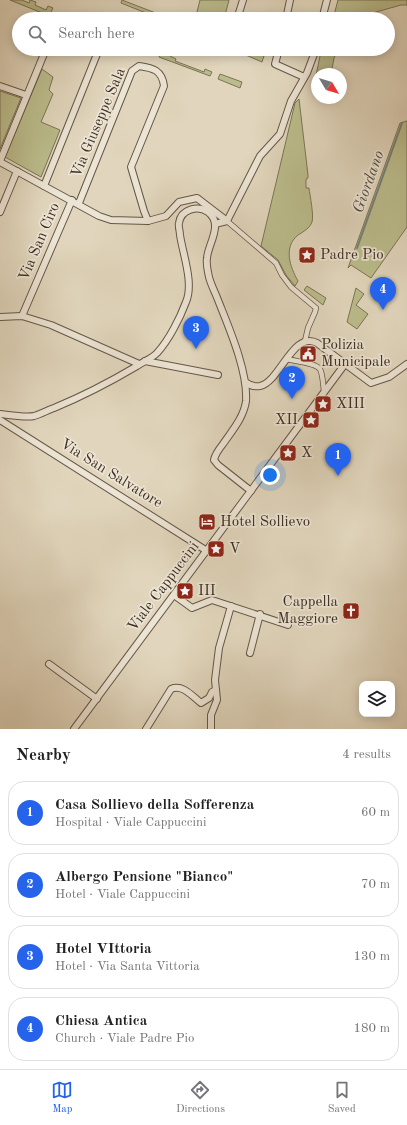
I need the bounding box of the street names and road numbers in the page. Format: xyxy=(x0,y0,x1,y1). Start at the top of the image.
street label: Via Giuseppe Sala xyxy=(69,65,129,180)
street label: Via San Ciro xyxy=(17,201,63,283)
street label: Via San Salvatore xyxy=(57,437,165,511)
street label: Viale Cappuccini xyxy=(126,539,202,635)

